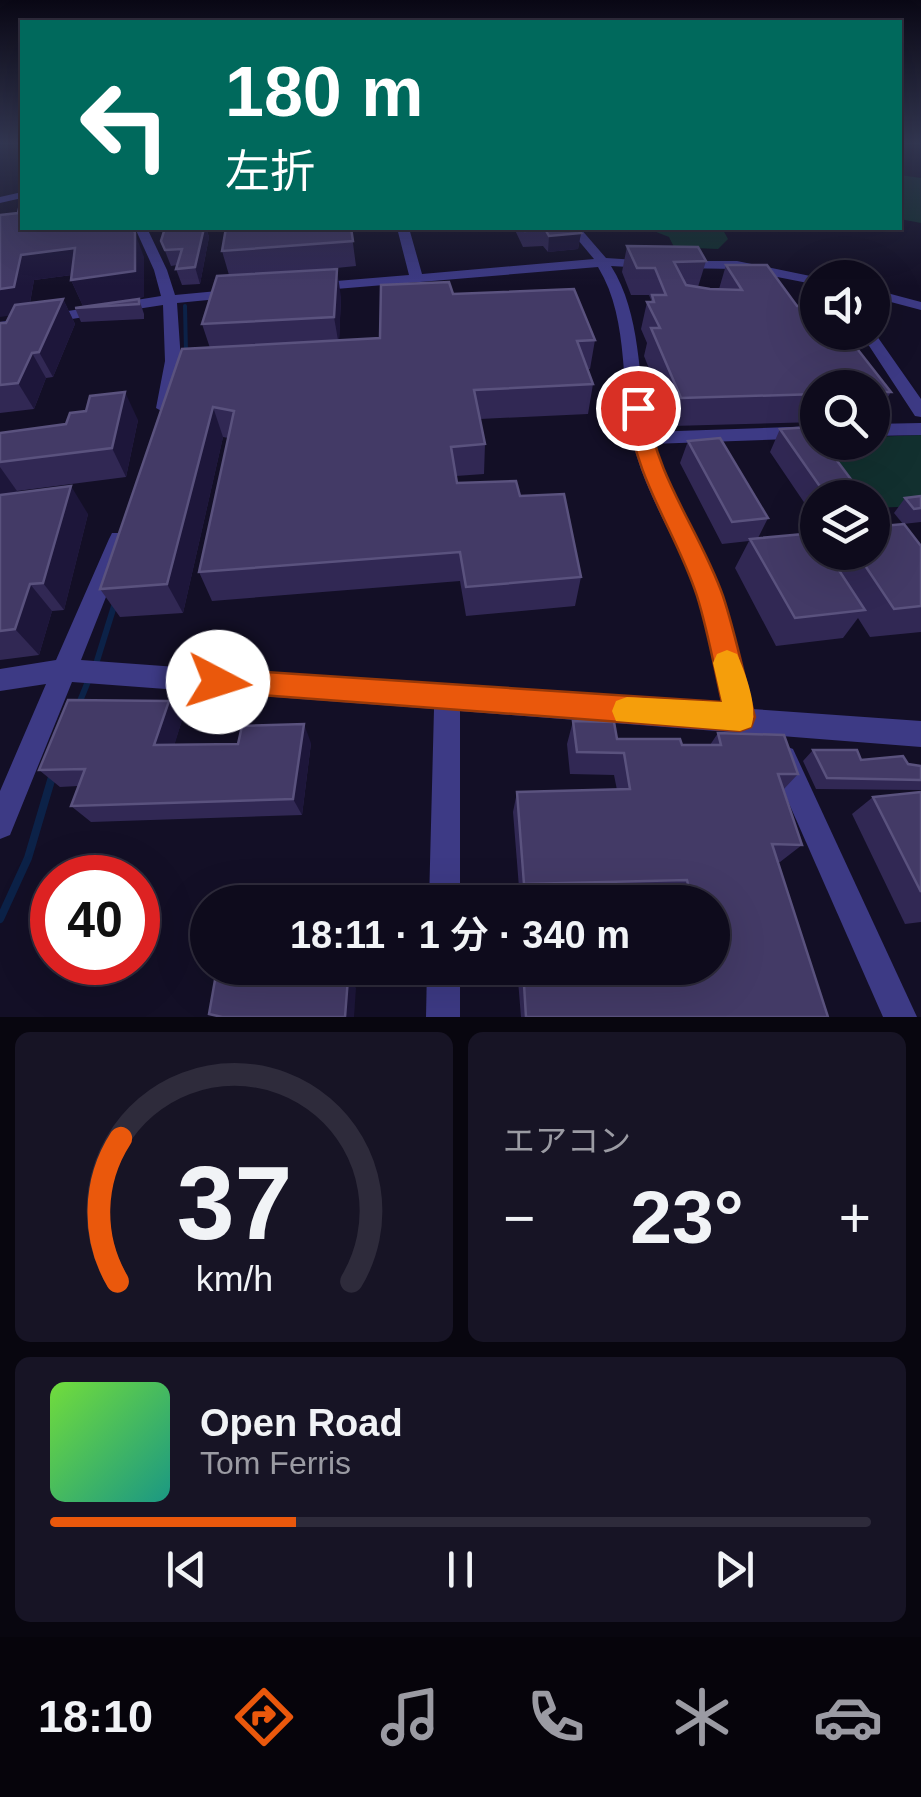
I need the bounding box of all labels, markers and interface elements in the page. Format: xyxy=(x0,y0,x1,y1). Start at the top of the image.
text: 180 m xyxy=(225,53,423,131)
icon: left xyxy=(60,60,190,190)
text: 左折 xyxy=(225,146,315,197)
map controls xyxy=(800,260,890,570)
button: sound xyxy=(800,260,890,350)
pin xyxy=(596,366,681,451)
button: search xyxy=(800,370,890,460)
icon: arrive xyxy=(611,381,666,436)
button: layers xyxy=(800,480,890,570)
position arrow xyxy=(166,630,270,734)
speed limit sign: 40 xyxy=(30,855,160,985)
text: 18:11 · 1 分 · 340 m xyxy=(290,914,630,956)
text: エアコン xyxy=(503,1123,631,1159)
text: 37 xyxy=(176,1145,292,1261)
text: 23° xyxy=(630,1175,744,1259)
text: − xyxy=(503,1187,535,1249)
text: + xyxy=(839,1187,871,1249)
text: km/h xyxy=(195,1259,273,1299)
text: Open Road xyxy=(200,1402,403,1444)
text: Tom Ferris xyxy=(200,1445,351,1481)
icon: previous xyxy=(159,1542,214,1597)
icon: pause xyxy=(433,1542,488,1597)
icon: next xyxy=(707,1542,762,1597)
icon: directions xyxy=(229,1682,299,1752)
icon: music xyxy=(375,1682,445,1752)
icon: phone xyxy=(521,1682,591,1752)
icon: climate xyxy=(667,1682,737,1752)
icon: car xyxy=(813,1682,883,1752)
text: 18:10 xyxy=(38,1691,153,1742)

